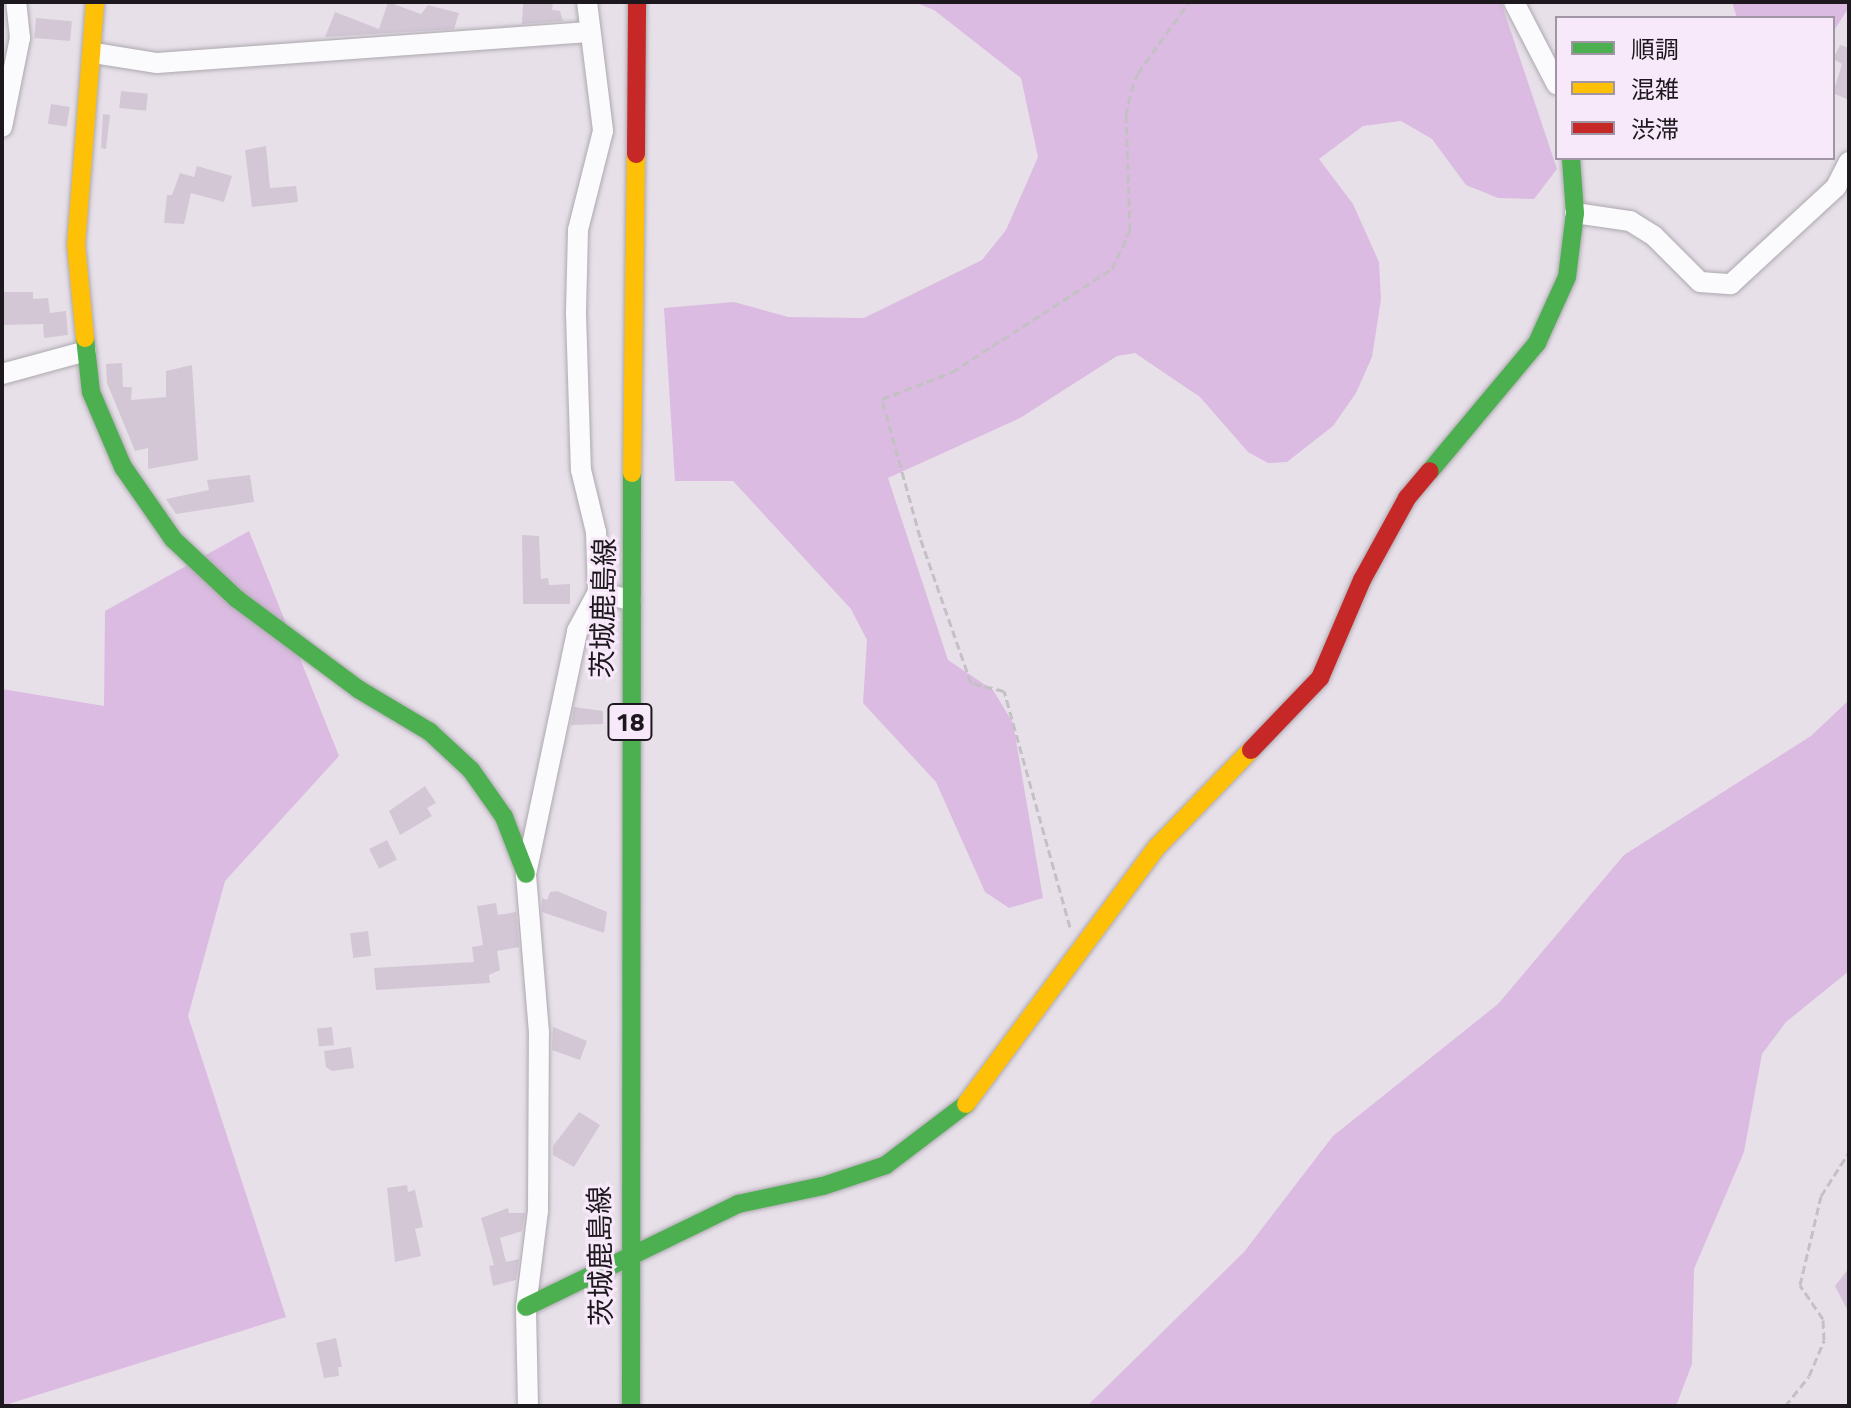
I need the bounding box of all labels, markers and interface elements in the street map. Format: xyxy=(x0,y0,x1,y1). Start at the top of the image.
legend xyxy=(1555,16,1835,160)
text: 順調 xyxy=(1631,31,1679,67)
text: 混雑 xyxy=(1631,71,1679,107)
text: 渋滞 xyxy=(1631,111,1679,147)
street label: 茨城鹿島線 xyxy=(585,538,621,678)
road number: 18 xyxy=(606,700,654,744)
street label: 茨城鹿島線 xyxy=(582,1186,618,1326)

